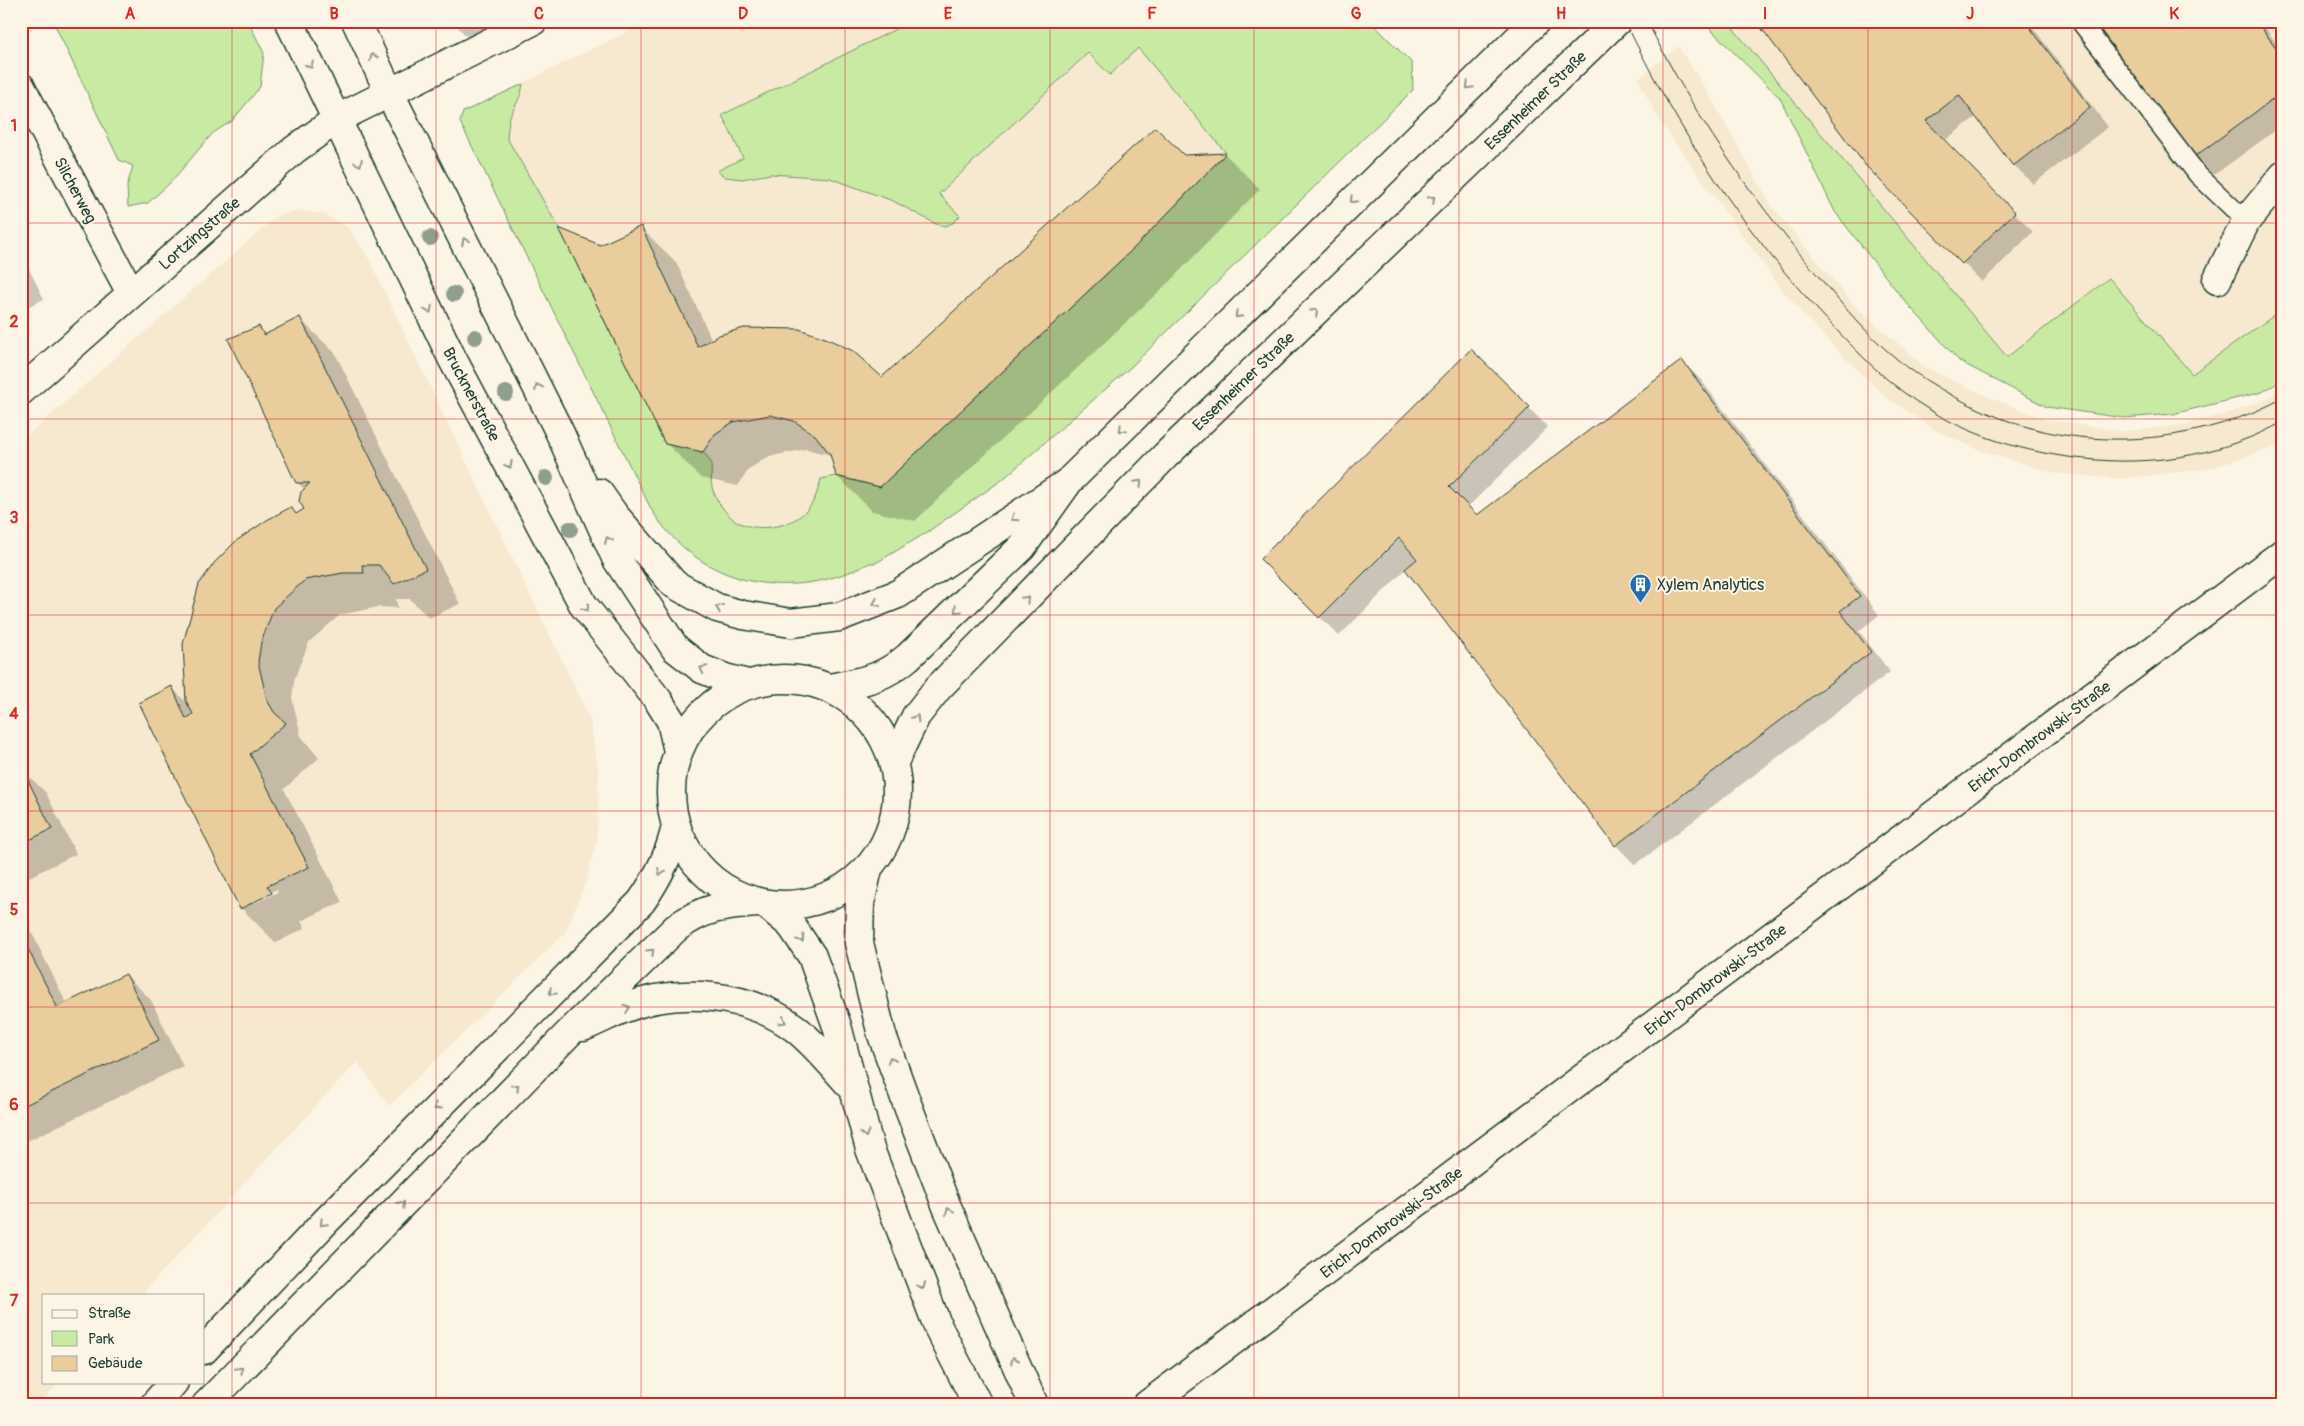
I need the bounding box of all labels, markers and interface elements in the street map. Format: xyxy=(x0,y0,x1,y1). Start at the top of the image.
text: A xyxy=(125,4,136,24)
text: B xyxy=(329,4,339,24)
text: C xyxy=(534,4,544,24)
text: D xyxy=(738,4,748,24)
text: E xyxy=(944,4,953,24)
text: F xyxy=(1147,4,1157,24)
text: G xyxy=(1351,4,1362,24)
text: H xyxy=(1556,4,1566,24)
text: I xyxy=(1763,4,1767,24)
text: J xyxy=(1966,4,1974,24)
text: K xyxy=(2169,4,2179,24)
street label: Essenheimer Straße xyxy=(1481,47,1591,154)
one-way arrow xyxy=(368,53,379,62)
one-way arrow xyxy=(304,60,315,69)
one-way arrow xyxy=(1466,80,1475,89)
text: 1 xyxy=(11,116,17,136)
street label: Silcherweg xyxy=(49,154,101,227)
one-way arrow xyxy=(352,158,363,167)
street label: Lortzingstraße xyxy=(155,193,245,275)
one-way arrow xyxy=(1350,195,1359,204)
one-way arrow xyxy=(1426,196,1435,205)
one-way arrow xyxy=(461,238,471,247)
one-way arrow xyxy=(423,304,433,313)
one-way arrow xyxy=(1235,309,1244,318)
one-way arrow xyxy=(1309,309,1318,318)
text: 2 xyxy=(10,312,19,332)
street label: Essenheimer Straße xyxy=(1189,328,1299,435)
street label: Brucknerstraße xyxy=(438,344,504,445)
one-way arrow xyxy=(533,383,544,392)
one-way arrow xyxy=(1119,423,1128,432)
one-way arrow xyxy=(503,460,513,469)
one-way arrow xyxy=(1133,479,1142,488)
text: 3 xyxy=(10,508,19,528)
one-way arrow xyxy=(1010,512,1020,521)
one-way arrow xyxy=(603,536,614,545)
building icon: Xylem Analytics xyxy=(1629,572,1653,603)
place label: Xylem Analytics xyxy=(1657,575,1764,595)
one-way arrow xyxy=(1020,596,1029,605)
one-way arrow xyxy=(872,597,881,608)
one-way arrow xyxy=(580,602,589,612)
one-way arrow xyxy=(715,603,723,613)
one-way arrow xyxy=(954,604,963,613)
one-way arrow xyxy=(699,665,708,675)
street label: Erich-Dombrowski-Straße xyxy=(1964,677,2115,797)
text: 4 xyxy=(9,704,19,724)
one-way arrow xyxy=(909,715,919,724)
one-way arrow xyxy=(656,867,667,876)
text: 5 xyxy=(10,900,19,920)
street label: Erich-Dombrowski-Straße xyxy=(1640,920,1791,1040)
one-way arrow xyxy=(795,933,805,942)
one-way arrow xyxy=(646,948,655,957)
one-way arrow xyxy=(548,986,557,995)
one-way arrow xyxy=(622,1004,631,1014)
one-way arrow xyxy=(778,1015,787,1025)
one-way arrow xyxy=(887,1056,897,1064)
one-way arrow xyxy=(510,1084,519,1093)
text: 6 xyxy=(9,1095,19,1115)
one-way arrow xyxy=(434,1101,443,1110)
one-way arrow xyxy=(860,1130,870,1138)
street label: Erich-Dombrowski-Straße xyxy=(1316,1163,1467,1283)
one-way arrow xyxy=(396,1200,405,1209)
one-way arrow xyxy=(945,1207,956,1216)
one-way arrow xyxy=(320,1217,329,1226)
one-way arrow xyxy=(916,1281,927,1290)
text: 7 xyxy=(10,1291,19,1311)
legend xyxy=(42,1294,205,1384)
text: Straße xyxy=(88,1304,131,1323)
text: Park xyxy=(88,1330,115,1349)
text: Gebäude xyxy=(88,1354,143,1373)
one-way arrow xyxy=(1010,1356,1020,1365)
one-way arrow xyxy=(234,1367,243,1376)

